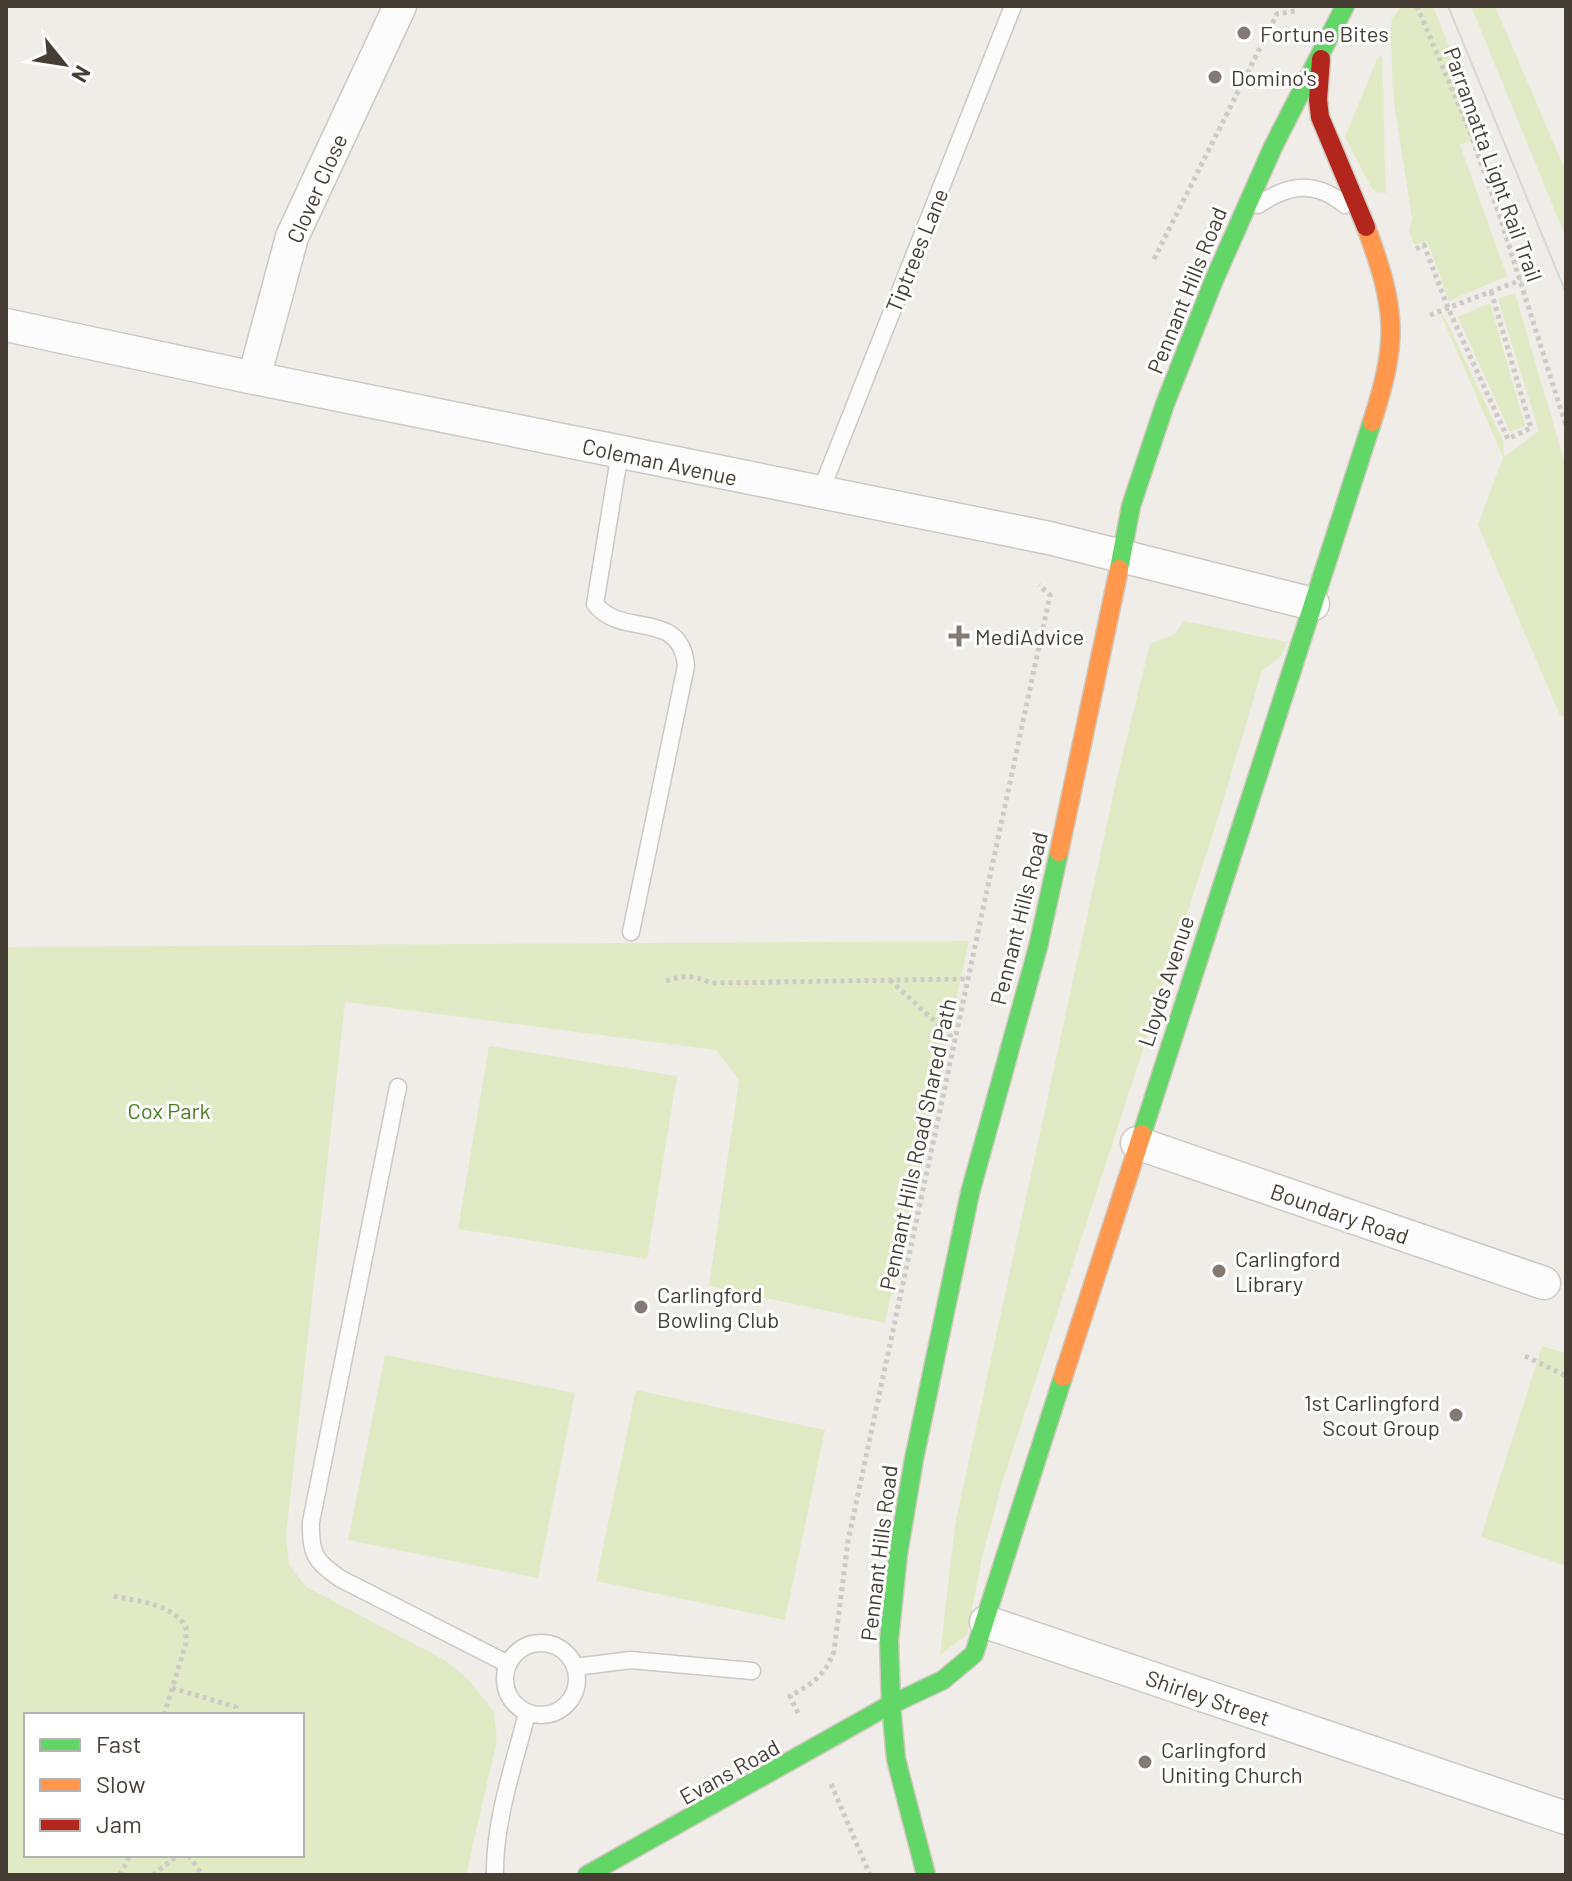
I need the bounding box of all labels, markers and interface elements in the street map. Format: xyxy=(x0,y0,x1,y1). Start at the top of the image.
place label: Fortune Bites xyxy=(1260,20,1389,46)
north arrow xyxy=(24,24,104,104)
marker: Fortune Bites xyxy=(1235,24,1253,42)
street label: Parramatta Light Rail Trail xyxy=(1439,43,1549,285)
text: N xyxy=(67,62,97,87)
place label: Domino's xyxy=(1231,64,1317,90)
marker: Domino's xyxy=(1206,68,1224,86)
street label: Clover Close xyxy=(280,129,352,247)
street label: Tiptrees Lane xyxy=(879,184,953,316)
street label: Pennant Hills Road xyxy=(1141,203,1231,377)
street label: Coleman Avenue xyxy=(580,432,740,490)
place label: MediAdvice xyxy=(975,623,1084,649)
marker: MediAdvice xyxy=(950,627,968,645)
street label: Pennant Hills Road xyxy=(984,829,1052,1007)
street label: Lloyds Avenue xyxy=(1132,912,1198,1050)
street label: Pennant Hills Road Shared Path xyxy=(873,996,961,1292)
park label: Cox Park xyxy=(127,1097,211,1123)
street label: Boundary Road xyxy=(1268,1177,1412,1249)
place label: Carlingford Library xyxy=(1235,1245,1340,1296)
marker: Carlingford Library xyxy=(1210,1262,1228,1280)
place label: Carlingford Bowling Club xyxy=(657,1281,779,1332)
marker: Carlingford Bowling Club xyxy=(632,1298,650,1316)
place label: 1st Carlingford Scout Group xyxy=(1304,1389,1440,1440)
marker: 1st Carlingford Scout Group xyxy=(1447,1406,1465,1424)
street label: Pennant Hills Road xyxy=(854,1463,902,1643)
street label: Shirley Street xyxy=(1143,1664,1273,1730)
legend xyxy=(24,1713,304,1857)
text: Fast xyxy=(96,1729,141,1758)
street label: Evans Road xyxy=(674,1733,784,1809)
place label: Carlingford Uniting Church xyxy=(1161,1736,1303,1787)
marker: Carlingford Uniting Church xyxy=(1136,1753,1154,1771)
text: Slow xyxy=(96,1769,145,1798)
text: Jam xyxy=(96,1809,142,1838)

